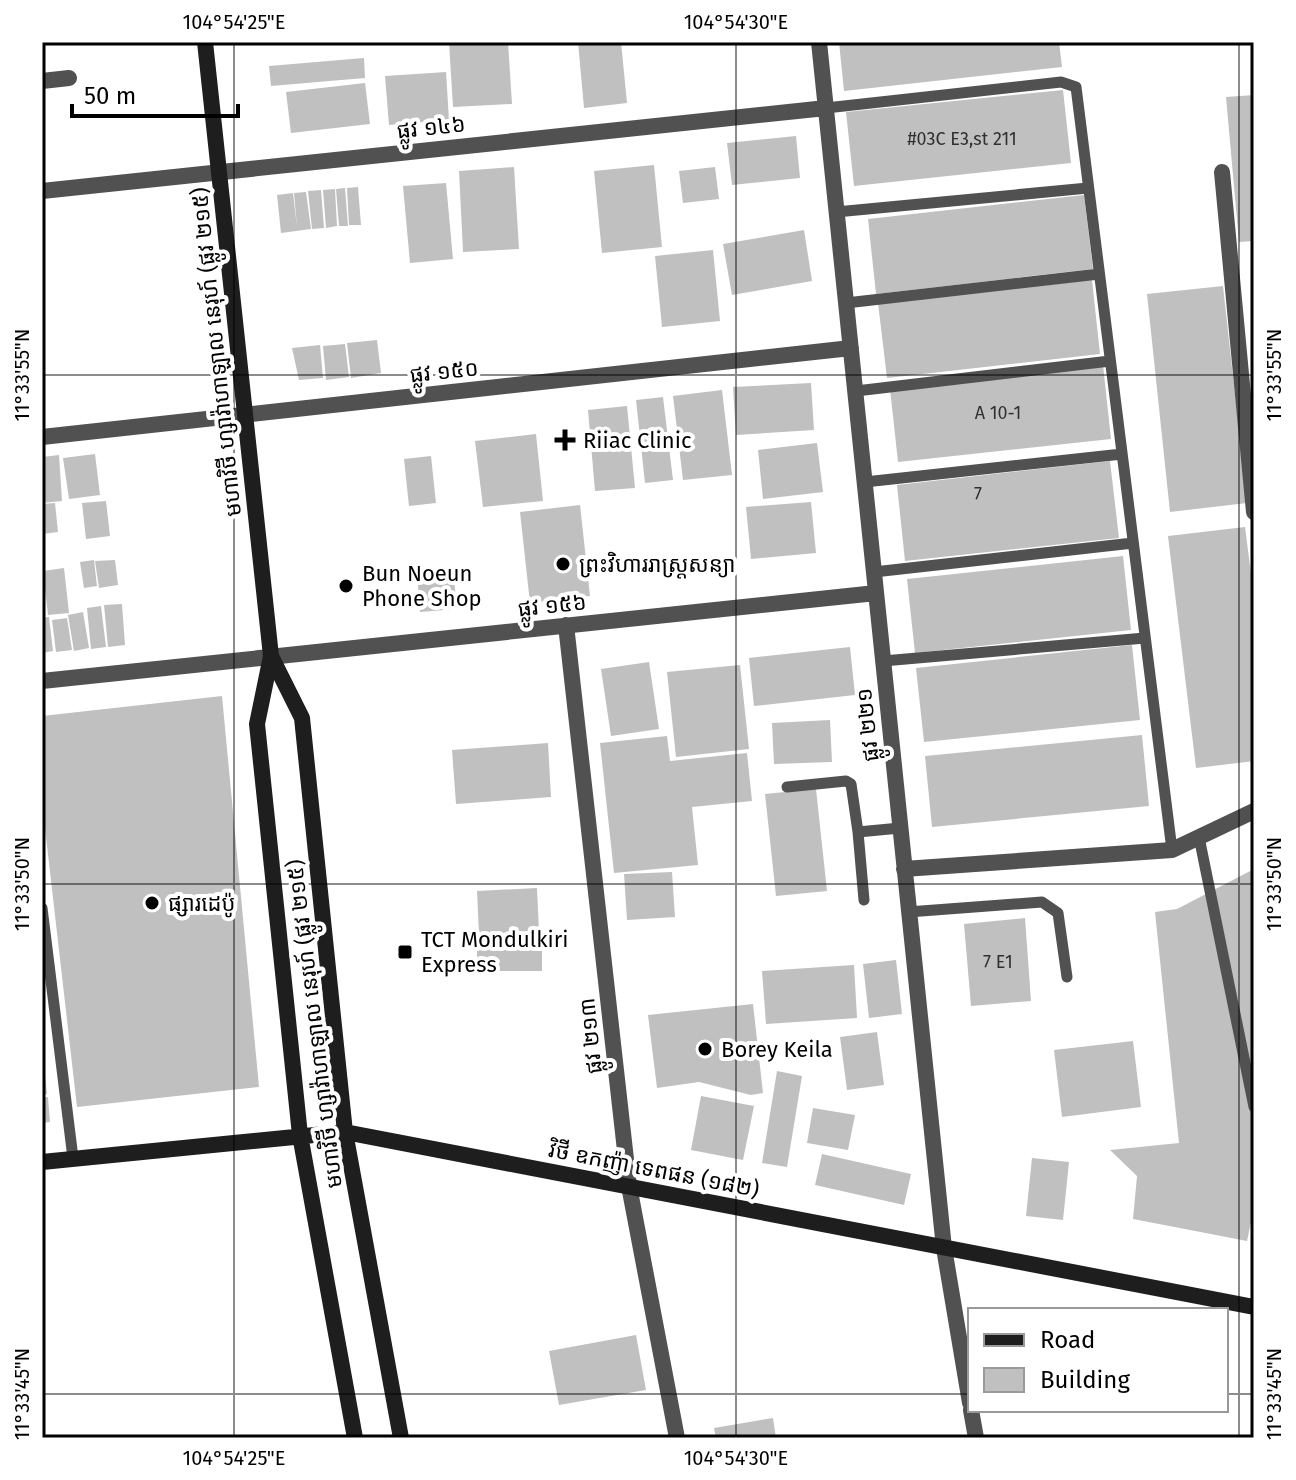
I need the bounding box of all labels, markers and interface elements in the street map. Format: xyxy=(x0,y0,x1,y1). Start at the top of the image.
text: 104°54'25"E xyxy=(183,10,285,34)
text: 104°54'30"E xyxy=(684,10,788,34)
scale bar xyxy=(72,68,238,118)
text: 50 m xyxy=(84,82,136,110)
street label: ផ្លូវ ១៤៦ xyxy=(395,110,467,151)
house number: #03C E3,st 211 xyxy=(907,128,1017,150)
street label: មហាវិថី ហ្សាវ៉ាហាឡាល នេរុហ៍ (ផ្លូវ ២១៥) xyxy=(186,185,254,518)
text: 11°33'55"N xyxy=(10,329,34,421)
text: 11°33'55"N xyxy=(1262,329,1286,421)
street label: ផ្លូវ ១៥០ xyxy=(408,354,480,395)
house number: A 10-1 xyxy=(975,402,1021,424)
place label: Riiac Clinic xyxy=(583,427,691,454)
marker: Riiac Clinic xyxy=(554,429,576,451)
house number: 7 xyxy=(974,483,982,505)
place label: ព្រះវិហាររាស្ត្រសន្យា xyxy=(579,551,735,579)
marker: ព្រះវិហាររាស្ត្រសន្យា xyxy=(554,555,572,573)
place label: Bun Noeun Phone Shop xyxy=(362,560,482,612)
marker: Bun Noeun Phone Shop xyxy=(337,577,355,595)
street label: ផ្លូវ ១៥៦ xyxy=(516,588,588,629)
street label: ផ្លូវ ២២១ xyxy=(850,686,891,763)
text: 11°33'50"N xyxy=(10,837,34,931)
text: 11°33'50"N xyxy=(1262,837,1286,931)
street label: មហាវិថី ហ្សាវ៉ាហាឡាល នេរុហ៍ (ផ្លូវ ២១៥) xyxy=(281,857,355,1190)
place label: ផ្សារដេប៉ូ xyxy=(168,890,235,918)
marker: ផ្សារដេប៉ូ xyxy=(143,894,161,912)
place label: TCT Mondulkiri Express xyxy=(421,926,568,978)
marker: TCT Mondulkiri Express xyxy=(396,943,414,961)
house number: 7 E1 xyxy=(983,951,1013,973)
street label: ផ្លូវ ២១៣ xyxy=(573,996,614,1075)
place label: Borey Keila xyxy=(721,1036,833,1063)
marker: Borey Keila xyxy=(696,1040,714,1058)
street label: វិថី ឧកញ៉ា ទេពផន (១៨២) xyxy=(546,1136,762,1203)
legend xyxy=(968,1308,1228,1412)
text: Road xyxy=(1040,1326,1095,1354)
text: 11°33'45"N xyxy=(10,1348,34,1440)
text: 11°33'45"N xyxy=(1262,1348,1286,1440)
text: Building xyxy=(1040,1366,1130,1394)
text: 104°54'25"E xyxy=(183,1446,285,1470)
text: 104°54'30"E xyxy=(684,1446,788,1470)

